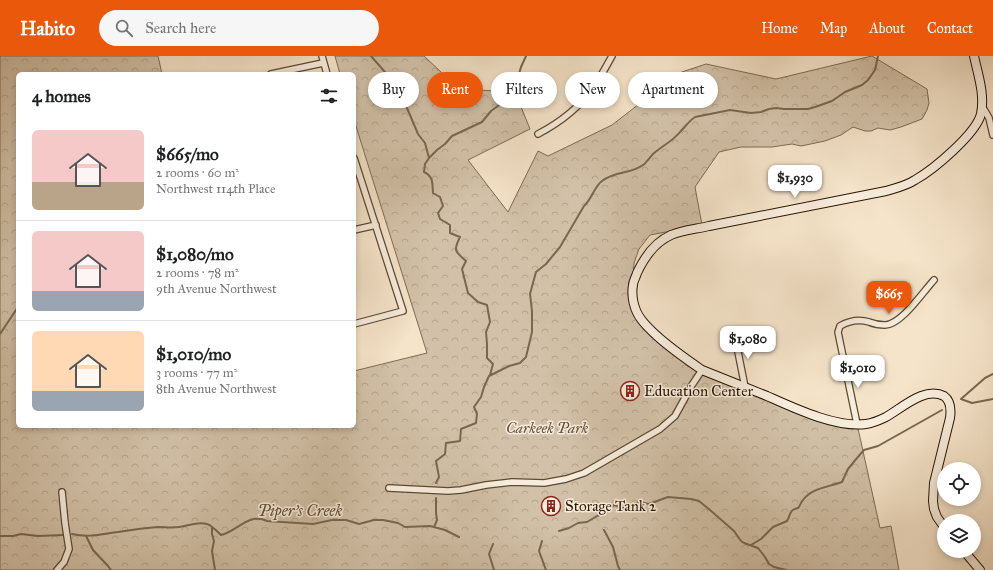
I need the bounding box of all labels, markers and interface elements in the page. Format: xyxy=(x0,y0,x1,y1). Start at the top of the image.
search box xyxy=(99,10,379,46)
text: Habito xyxy=(20,17,75,40)
icon: search xyxy=(113,17,135,39)
text: Search here xyxy=(145,19,216,37)
text: Home xyxy=(761,20,798,37)
text: Map xyxy=(820,20,847,37)
text: About xyxy=(869,20,905,37)
text: Contact xyxy=(927,20,973,37)
chip: Buy xyxy=(368,72,419,108)
chip: Rent xyxy=(427,72,483,108)
chip: Filters xyxy=(491,72,557,108)
chip: New xyxy=(565,72,620,108)
chip: Apartment xyxy=(628,72,718,108)
icon: filters xyxy=(318,85,340,107)
text: 4 homes xyxy=(32,86,91,107)
text: $665/mo xyxy=(156,144,219,165)
icon: home xyxy=(64,146,112,194)
text: 2 rooms · 60 m² xyxy=(156,165,239,181)
pin: $1,930 xyxy=(762,165,828,199)
text: $1,930 xyxy=(777,170,813,186)
text: Northwest 114th Place xyxy=(156,181,275,197)
text: $1,080/mo xyxy=(156,244,234,265)
icon: home xyxy=(64,247,112,295)
text: 2 rooms · 78 m² xyxy=(156,265,239,281)
text: 9th Avenue Northwest xyxy=(156,281,277,297)
pin: $665 xyxy=(865,281,913,315)
text: $665 xyxy=(875,286,903,302)
pin: $1,080 xyxy=(715,326,781,360)
text: $1,080 xyxy=(729,331,767,347)
text: $1,010/mo xyxy=(156,344,231,365)
icon: home xyxy=(64,347,112,395)
pin: $1,010 xyxy=(825,355,891,389)
text: $1,010 xyxy=(840,360,876,376)
text: 3 rooms · 77 m² xyxy=(156,365,238,381)
building icon: Education Center xyxy=(619,380,641,402)
text: 8th Avenue Northwest xyxy=(156,381,277,397)
place label: Education Center xyxy=(644,382,753,400)
park label: Carkeek Park xyxy=(506,419,588,437)
map controls xyxy=(937,462,981,558)
button: locate xyxy=(937,462,981,506)
building icon: Storage Tank 2 xyxy=(540,495,562,517)
place label: Storage Tank 2 xyxy=(565,497,657,515)
water label: Piper's Creek xyxy=(258,501,342,521)
button: layers xyxy=(937,514,981,558)

